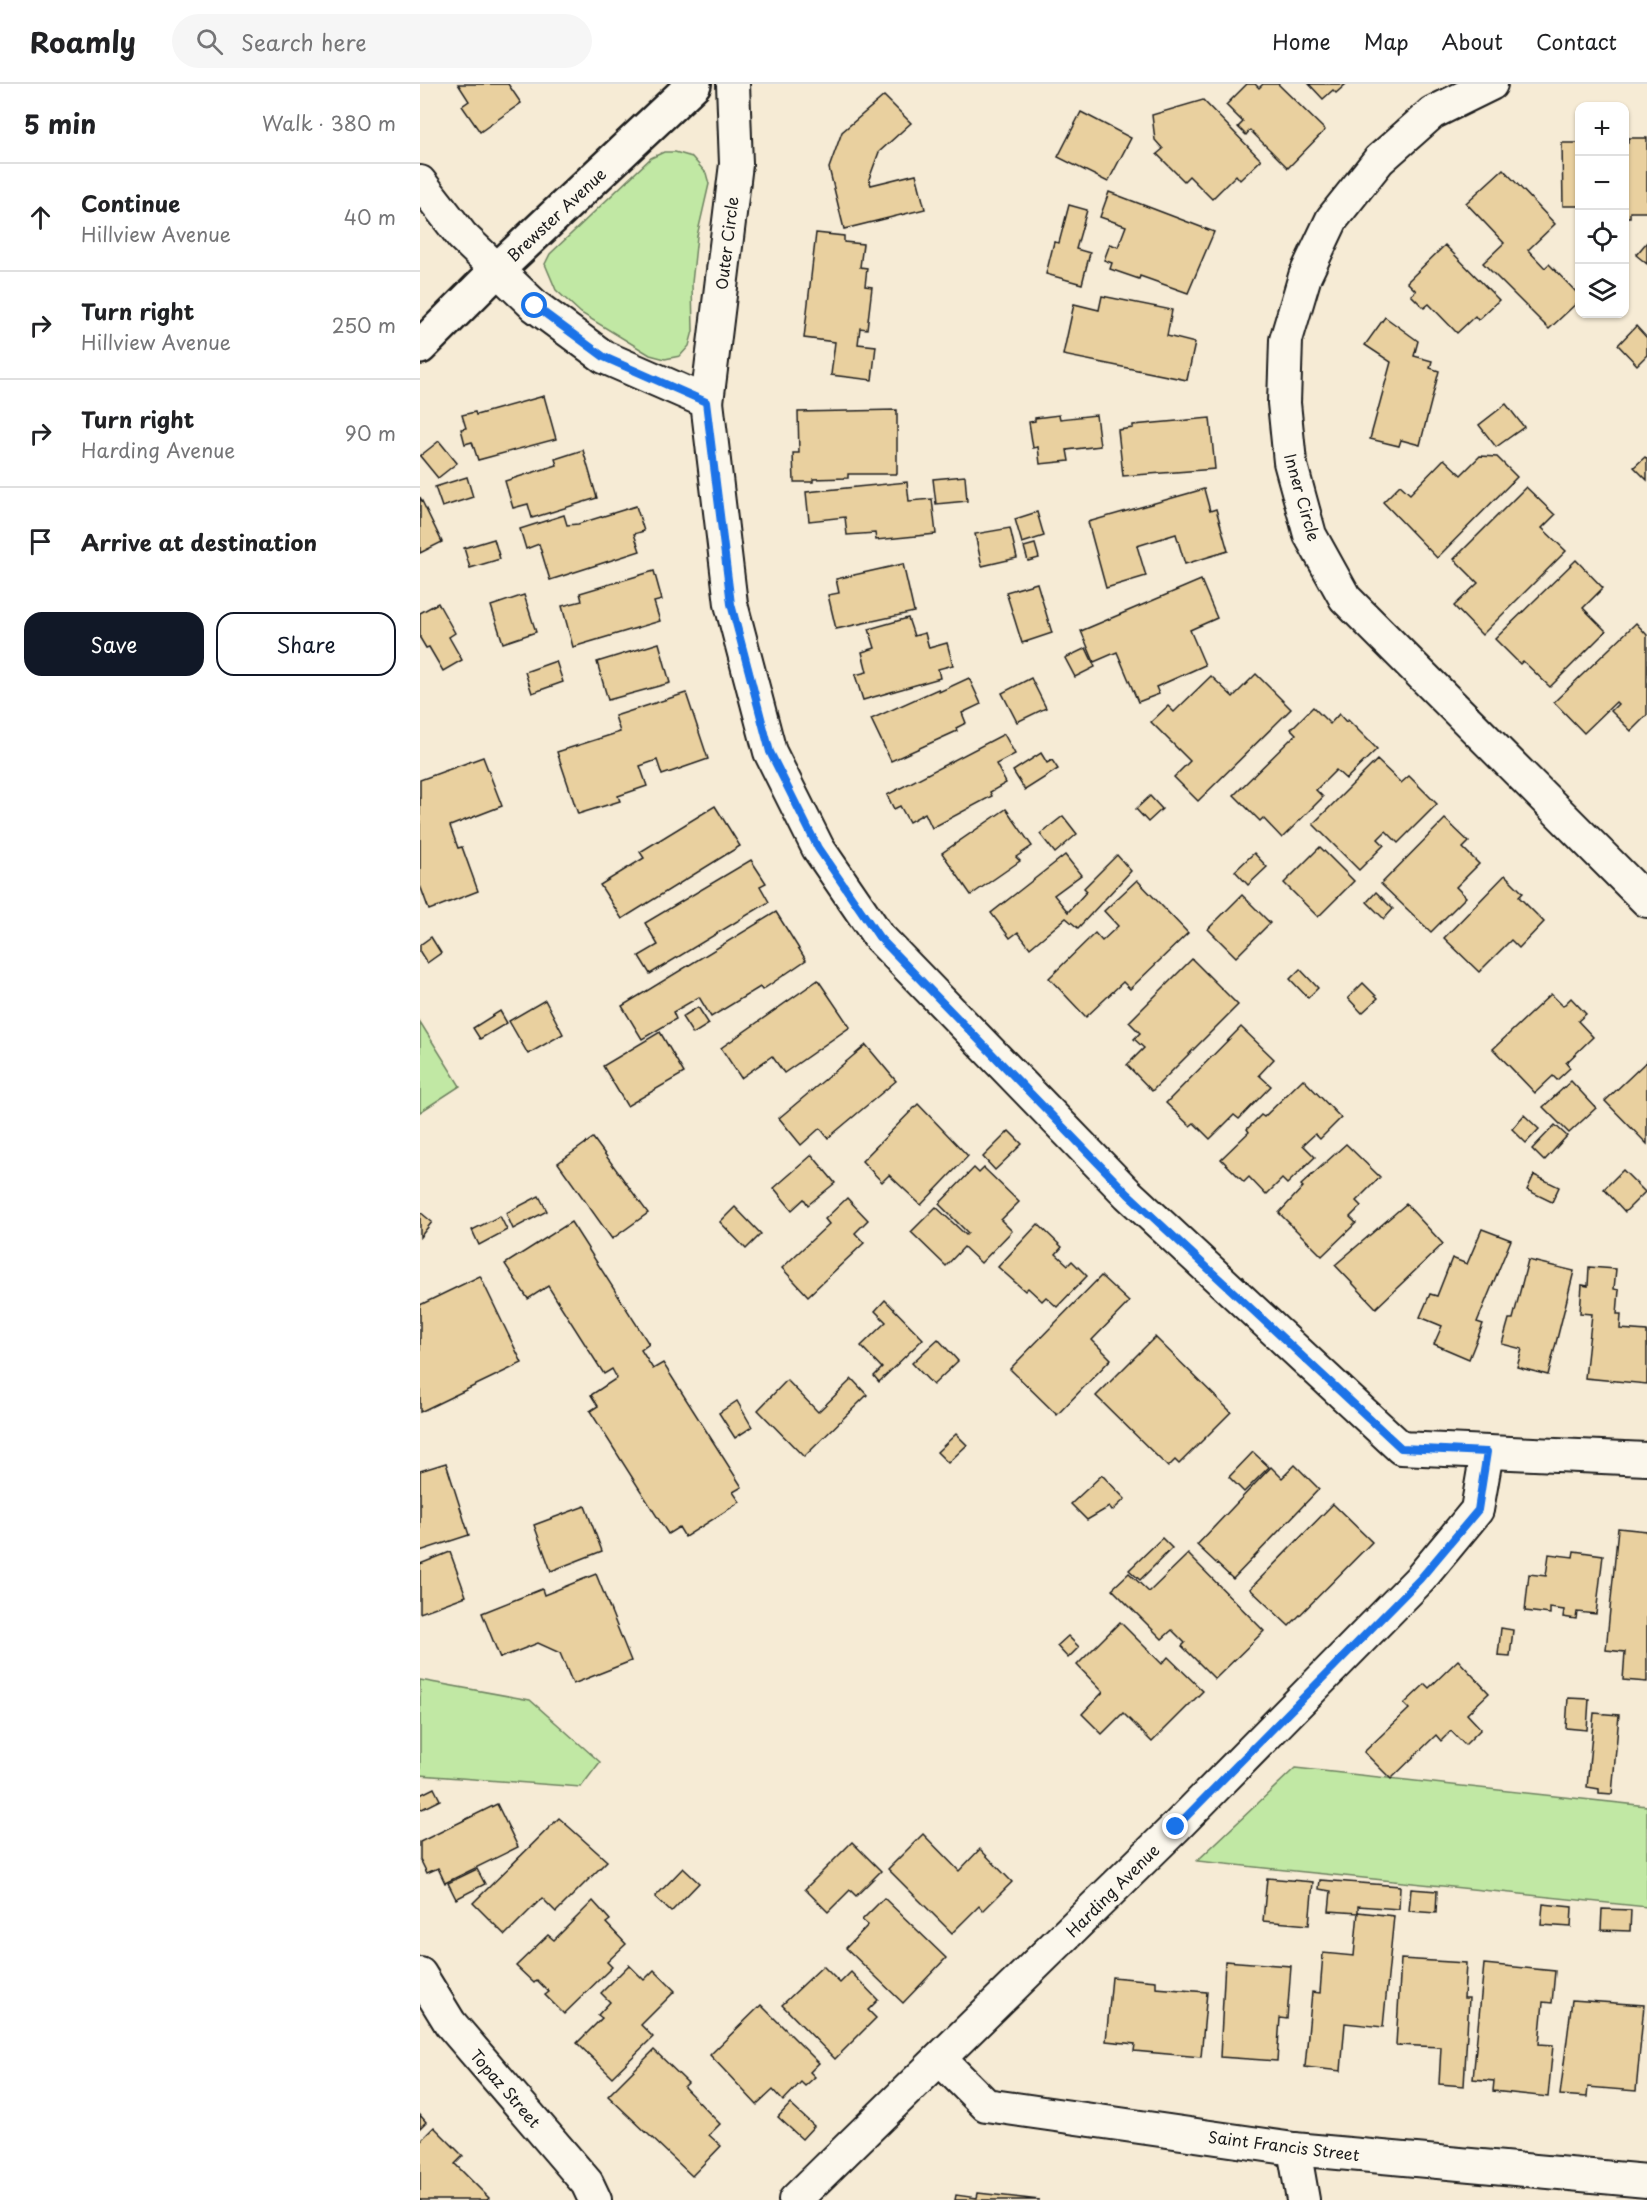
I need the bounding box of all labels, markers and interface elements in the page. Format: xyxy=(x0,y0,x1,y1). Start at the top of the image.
search box xyxy=(172,14,592,68)
text: Roamly xyxy=(30,20,136,63)
icon: search xyxy=(193,25,226,58)
text: Search here xyxy=(241,25,367,58)
text: Home xyxy=(1272,25,1331,57)
text: Map xyxy=(1364,25,1409,57)
text: About xyxy=(1442,25,1503,57)
text: Contact xyxy=(1536,25,1617,57)
map controls xyxy=(1575,102,1629,318)
button: + xyxy=(1575,102,1629,156)
text: 5 min xyxy=(24,104,96,143)
text: Walk · 380 m xyxy=(262,108,396,138)
button: − xyxy=(1575,156,1629,210)
street label: Brewster Avenue xyxy=(501,161,611,266)
text: Continue xyxy=(81,186,180,219)
street label: Outer Circle xyxy=(708,195,744,291)
icon: ahead xyxy=(24,201,57,234)
text: 40 m xyxy=(344,202,396,232)
button: locate xyxy=(1575,210,1629,264)
text: Hillview Avenue xyxy=(81,219,231,249)
button: layers xyxy=(1575,264,1629,318)
route start xyxy=(521,292,547,318)
text: Turn right xyxy=(81,294,194,327)
icon: right xyxy=(24,309,57,342)
text: 250 m xyxy=(332,310,396,340)
text: Hillview Avenue xyxy=(81,327,231,357)
text: Turn right xyxy=(81,402,194,435)
icon: right xyxy=(24,417,57,450)
text: 90 m xyxy=(345,418,396,448)
text: Harding Avenue xyxy=(81,435,235,465)
street label: Inner Circle xyxy=(1279,450,1327,544)
icon: arrive xyxy=(24,525,57,558)
text: Arrive at destination xyxy=(81,525,317,558)
button: Save xyxy=(24,612,204,676)
button: Share xyxy=(216,612,396,676)
route end xyxy=(1162,1813,1188,1839)
street label: Harding Avenue xyxy=(1060,1838,1164,1942)
street label: Topaz Street xyxy=(465,2044,547,2133)
street label: Saint Francis Street xyxy=(1207,2124,1361,2166)

